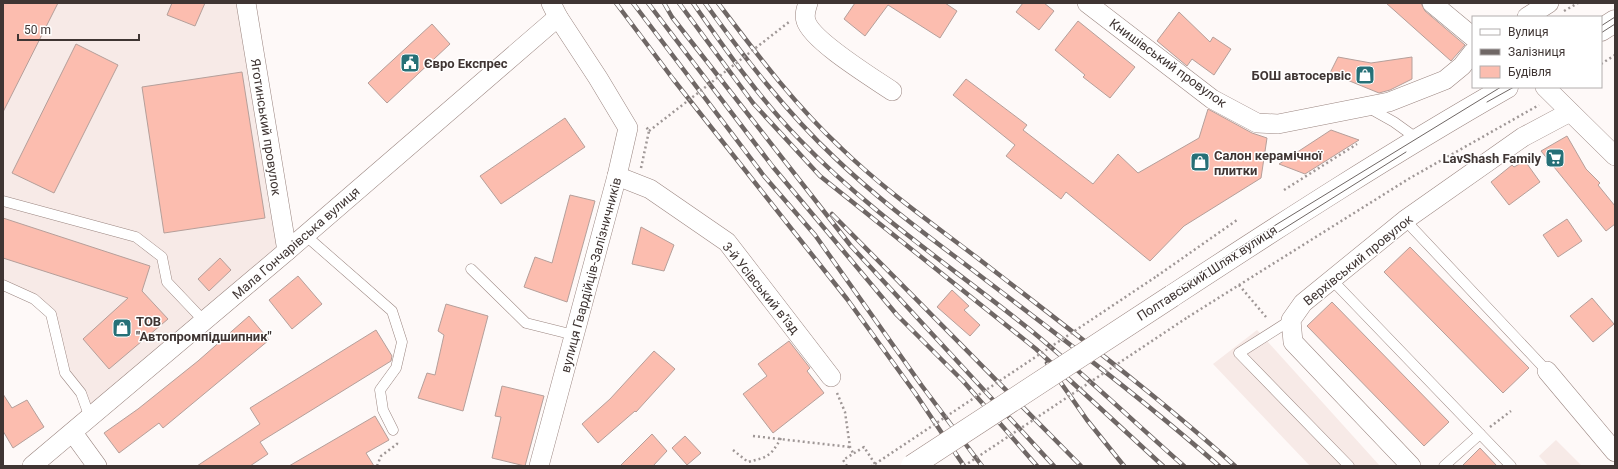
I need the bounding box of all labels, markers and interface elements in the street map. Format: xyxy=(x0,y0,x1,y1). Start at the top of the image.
scale bar xyxy=(18,16,139,42)
street label: Книшівський провулок xyxy=(1107,16,1229,110)
legend xyxy=(1472,16,1602,88)
text: 50 m xyxy=(24,23,51,37)
text: Вулиця xyxy=(1508,25,1549,39)
text: Залізниця xyxy=(1508,45,1565,59)
public building icon: Євро Експрес xyxy=(399,52,421,74)
place label: Євро Експрес xyxy=(424,56,508,71)
street label: Яготинський провулок xyxy=(248,57,284,197)
shop icon: БОШ автосервіс xyxy=(1354,64,1376,86)
text: Будівля xyxy=(1508,65,1551,79)
place label: БОШ автосервіс xyxy=(1252,68,1351,83)
supermarket icon: LavShash Family xyxy=(1544,147,1566,169)
place label: Салон керамічної плитки xyxy=(1214,148,1323,178)
shop icon: Салон керамічної плитки xyxy=(1189,151,1211,173)
place label: LavShash Family xyxy=(1443,151,1541,166)
street label: вулиця Гвардійців-Залізничників xyxy=(558,176,624,374)
street label: Мала Гончарівська вулиця xyxy=(229,184,363,302)
street label: Верхівський провулок xyxy=(1301,211,1415,309)
street label: Полтавський Шлях вулиця xyxy=(1134,222,1280,324)
street label: 3-й Усівський в’їзд xyxy=(719,239,803,337)
place label: ТОВ "Автопромпідшипник" xyxy=(136,314,272,344)
shop icon: ТОВ "Автопромпідшипник" xyxy=(111,317,133,339)

